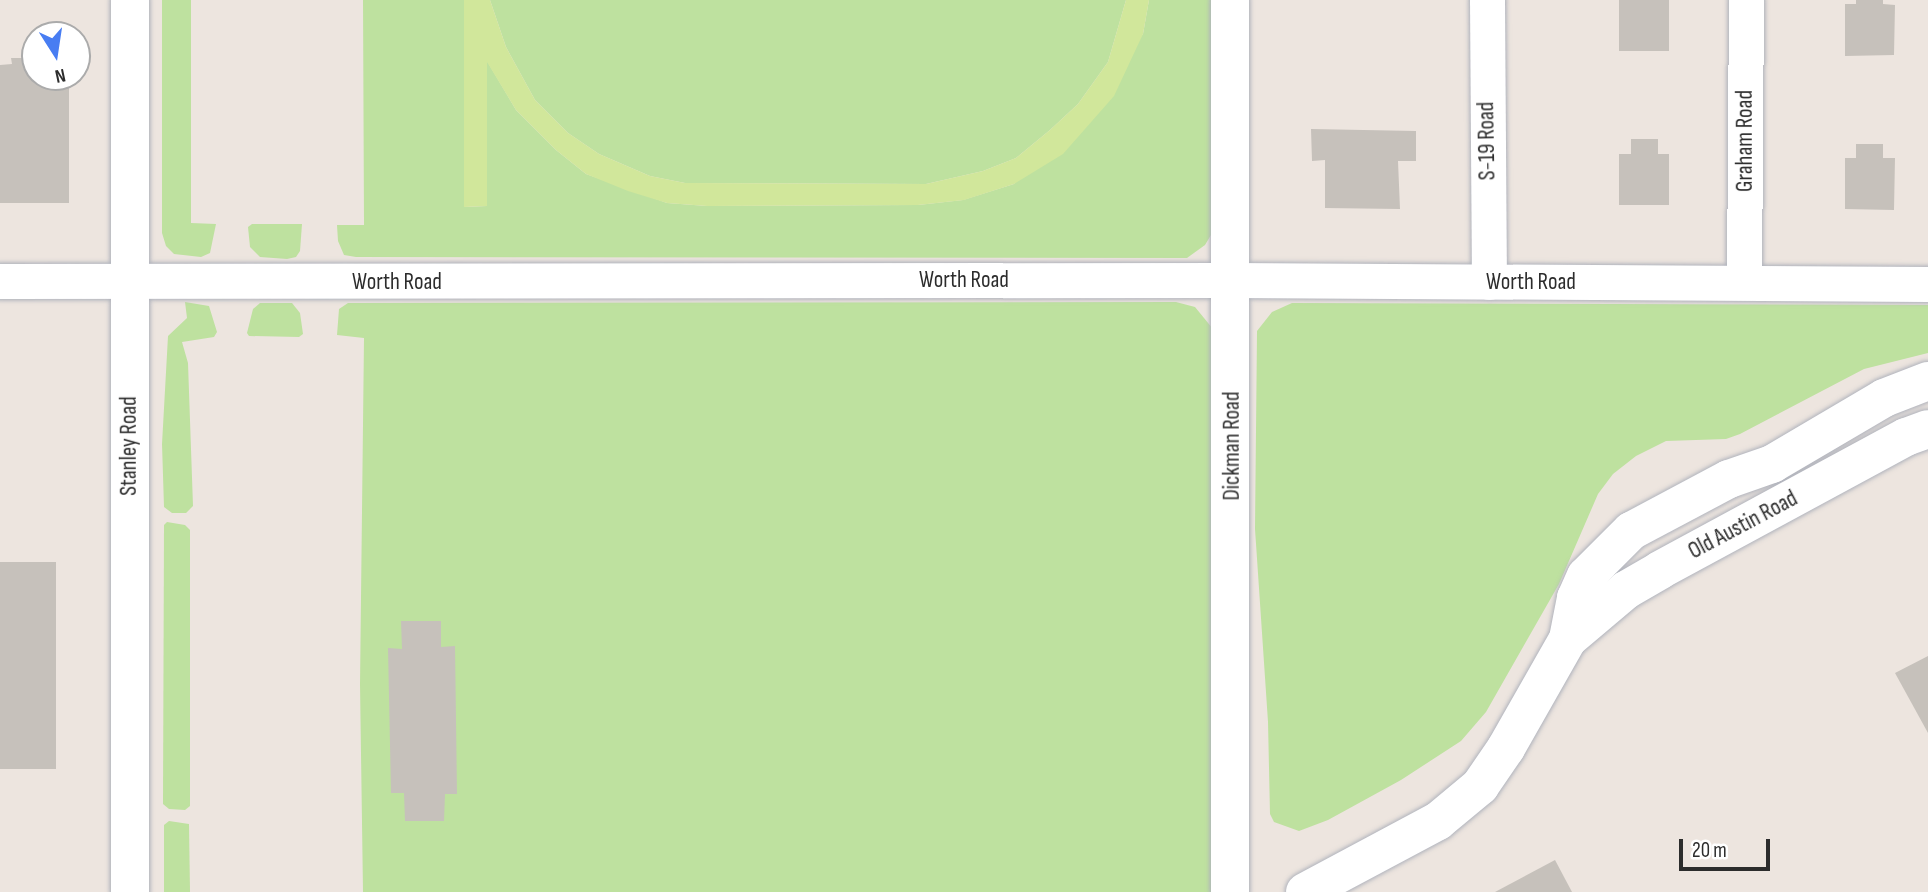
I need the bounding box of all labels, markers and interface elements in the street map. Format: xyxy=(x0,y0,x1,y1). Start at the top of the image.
north arrow xyxy=(21,21,91,91)
text: N xyxy=(53,63,67,87)
street label: Graham Road xyxy=(1731,90,1759,192)
street label: S-19 Road xyxy=(1473,101,1501,181)
street label: Worth Road xyxy=(919,266,1009,294)
street label: Worth Road xyxy=(352,268,442,296)
street label: Worth Road xyxy=(1486,268,1576,296)
street label: Dickman Road xyxy=(1218,391,1246,501)
street label: Stanley Road xyxy=(115,396,143,496)
street label: Old Austin Road xyxy=(1684,485,1802,565)
scale bar xyxy=(1683,826,1774,870)
text: 20 m xyxy=(1692,838,1727,863)

